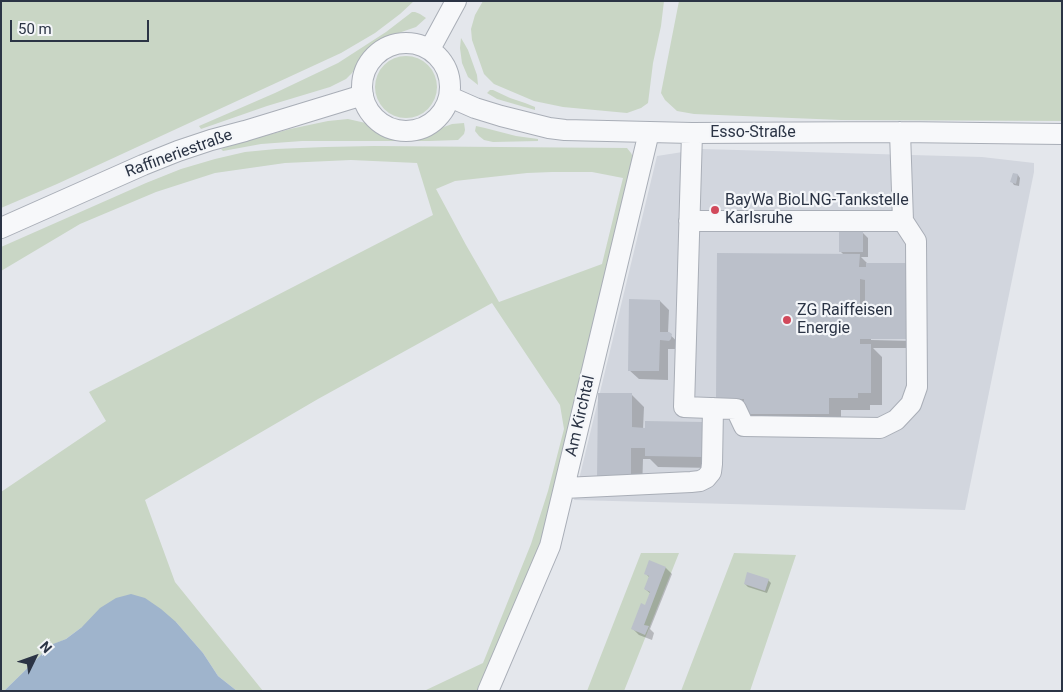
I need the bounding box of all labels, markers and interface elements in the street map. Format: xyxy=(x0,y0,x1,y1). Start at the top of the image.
scale bar xyxy=(12,10,151,42)
text: 50 m xyxy=(18,20,52,38)
street label: Esso-Straße xyxy=(710,123,796,143)
street label: Raffineriestraße xyxy=(123,126,235,182)
place label: BayWa BioLNG-Tankstelle Karlsruhe xyxy=(725,191,909,229)
marker: BayWa BioLNG-Tankstelle Karlsruhe xyxy=(709,204,721,216)
place label: ZG Raiffeisen Energie xyxy=(797,301,893,339)
marker: ZG Raiffeisen Energie xyxy=(781,314,793,326)
street label: Am Kirchtal xyxy=(562,374,600,458)
north arrow xyxy=(10,632,60,682)
text: N xyxy=(37,638,55,656)

